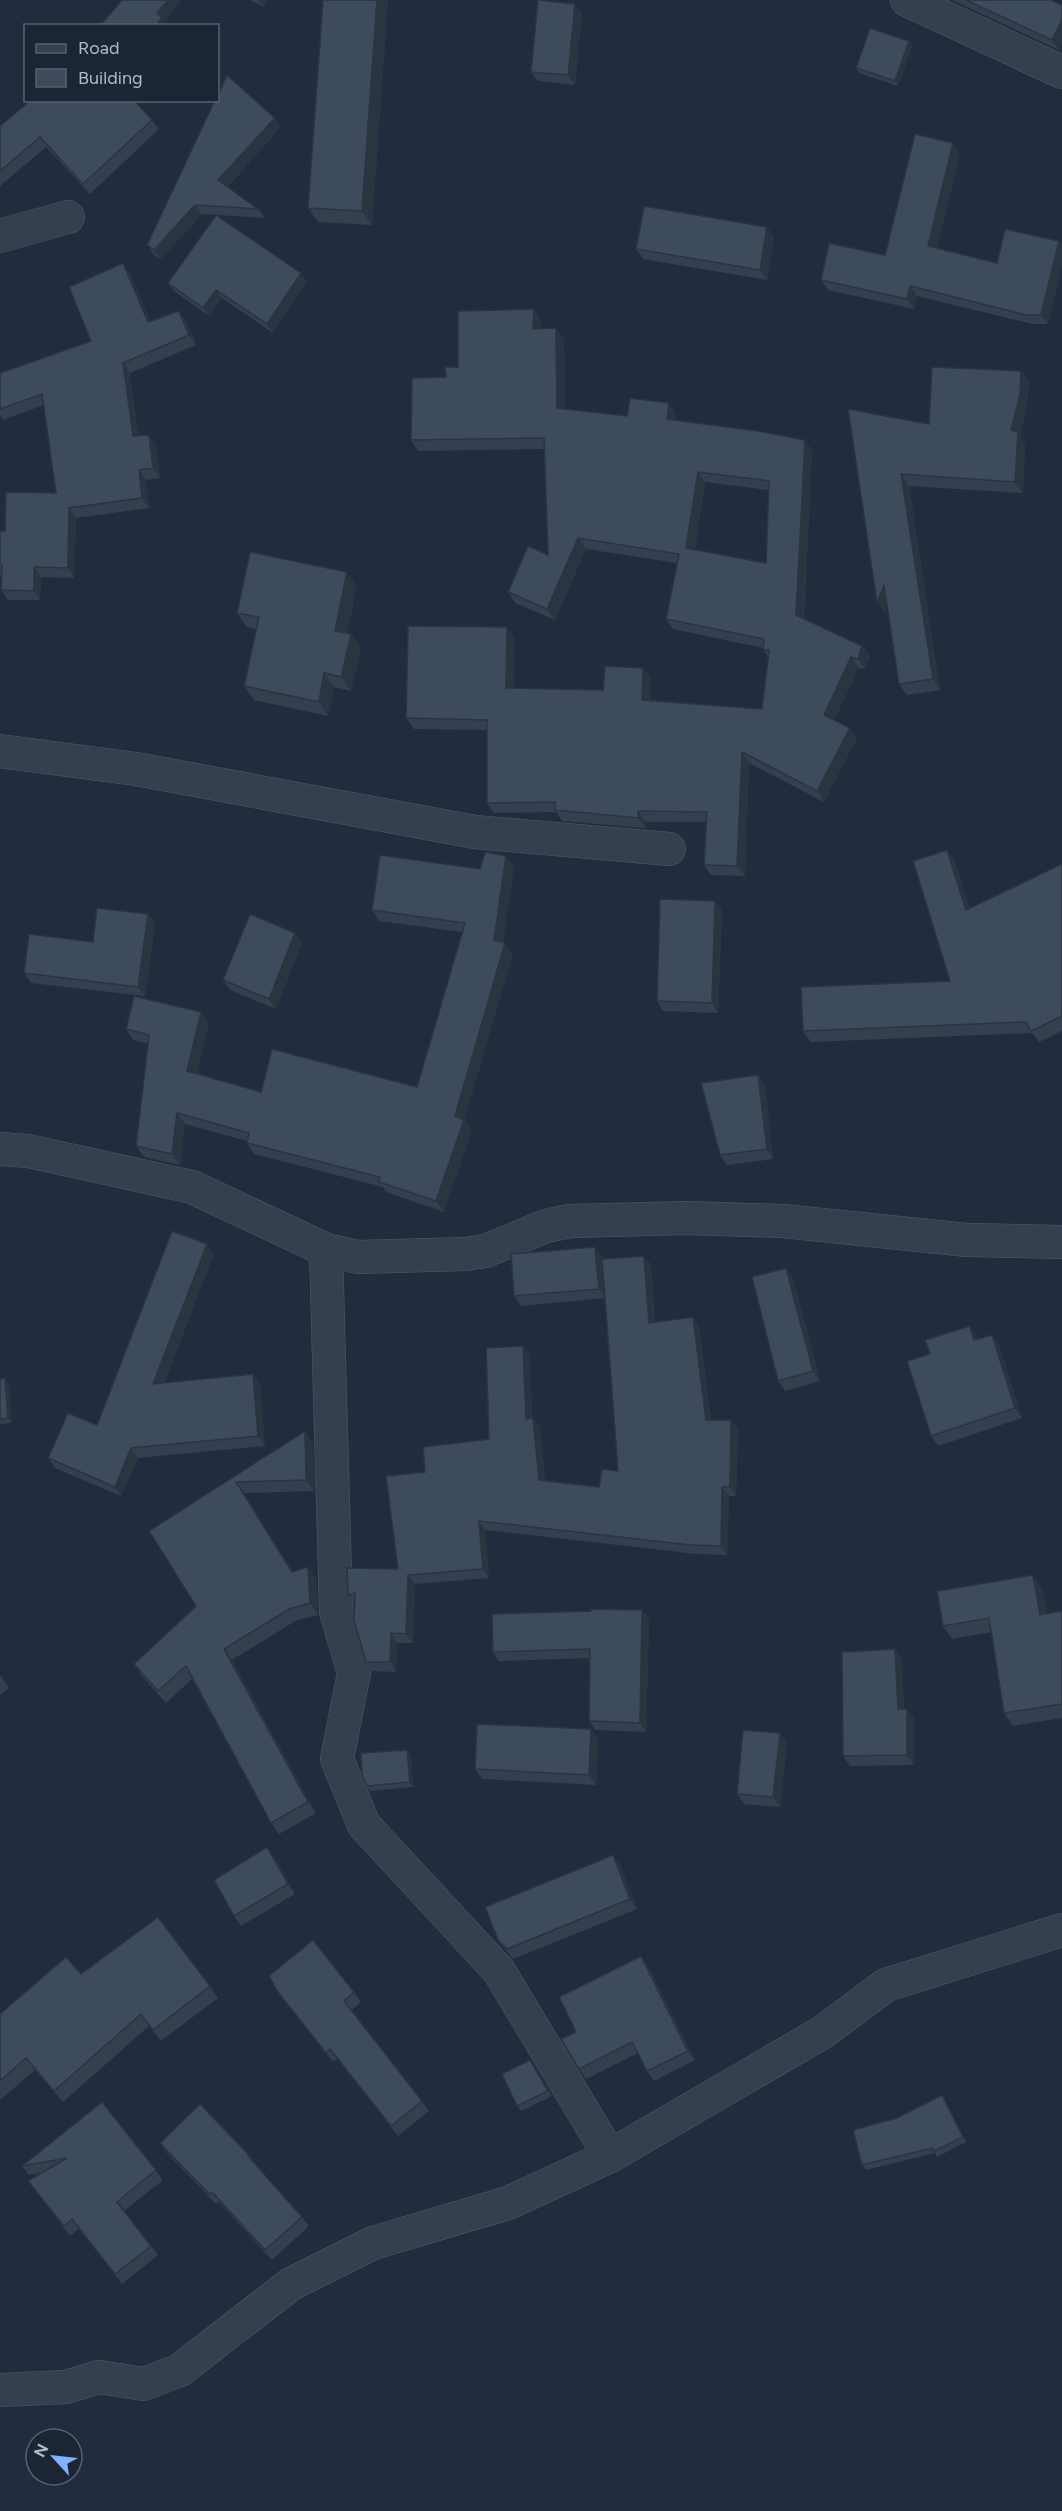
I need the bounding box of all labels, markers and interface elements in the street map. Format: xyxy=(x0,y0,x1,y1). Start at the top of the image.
legend xyxy=(24,24,219,102)
text: Road xyxy=(78,37,119,59)
text: Building xyxy=(78,67,143,89)
north arrow xyxy=(24,2427,84,2487)
text: N xyxy=(30,2441,52,2460)

